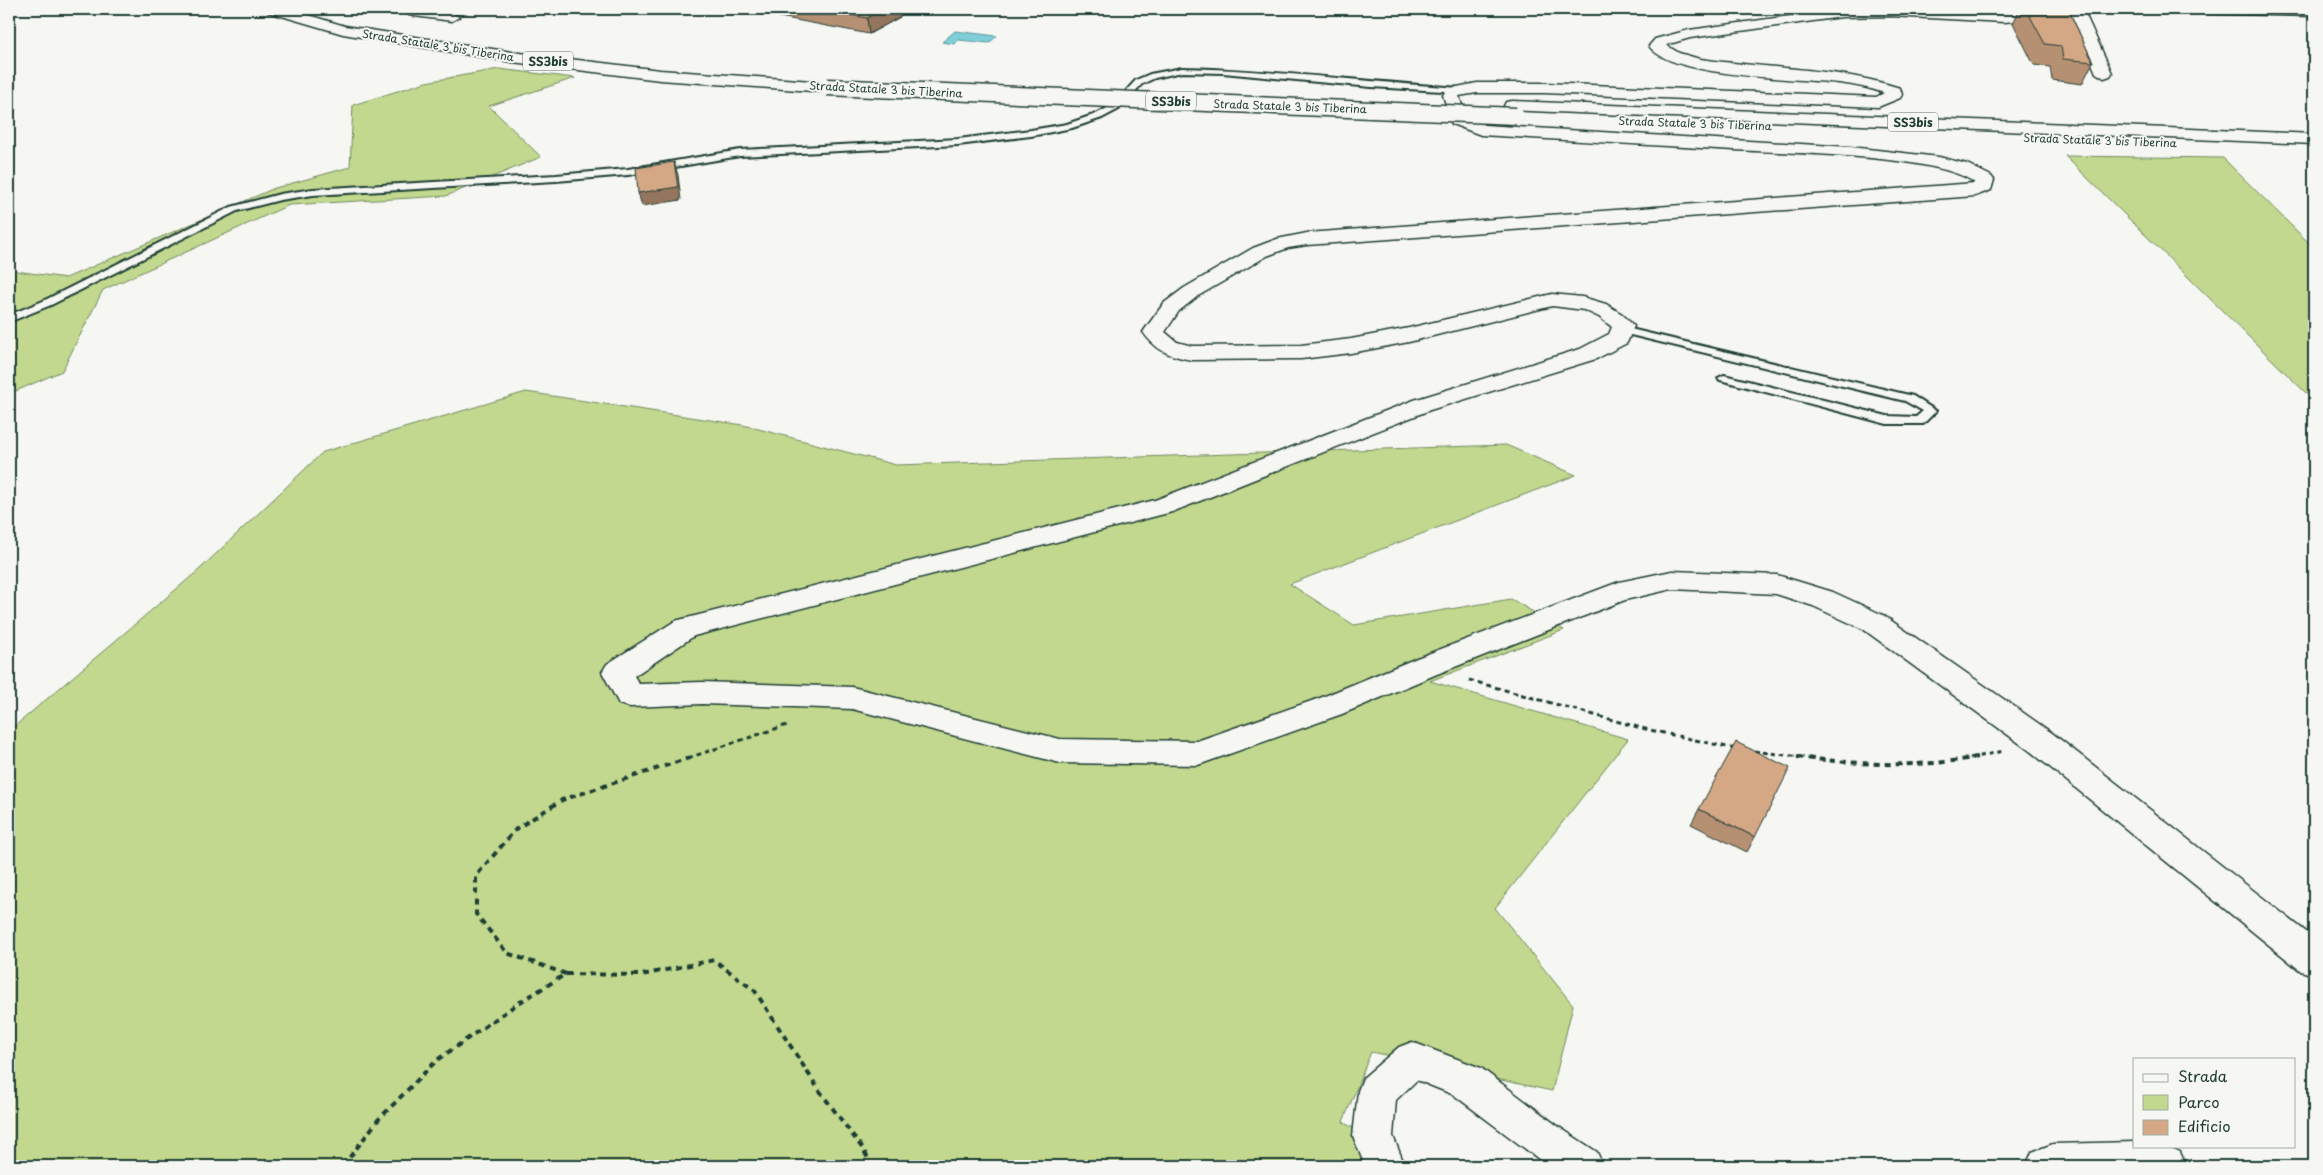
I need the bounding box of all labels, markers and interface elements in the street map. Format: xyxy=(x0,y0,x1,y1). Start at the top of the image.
street label: Strada Statale 3 bis Tiberina xyxy=(361,25,516,66)
road number: SS3bis xyxy=(523,51,573,70)
street label: Strada Statale 3 bis Tiberina xyxy=(809,76,964,102)
road number: SS3bis xyxy=(1146,92,1196,110)
street label: Strada Statale 3 bis Tiberina xyxy=(1213,95,1368,117)
street label: Strada Statale 3 bis Tiberina xyxy=(1618,112,1773,134)
road number: SS3bis xyxy=(1888,112,1938,132)
street label: Strada Statale 3 bis Tiberina xyxy=(2023,129,2178,151)
legend xyxy=(2133,1058,2296,1148)
text: Strada xyxy=(2178,1064,2228,1087)
text: Parco xyxy=(2178,1090,2220,1113)
text: Edificio xyxy=(2178,1114,2231,1137)

